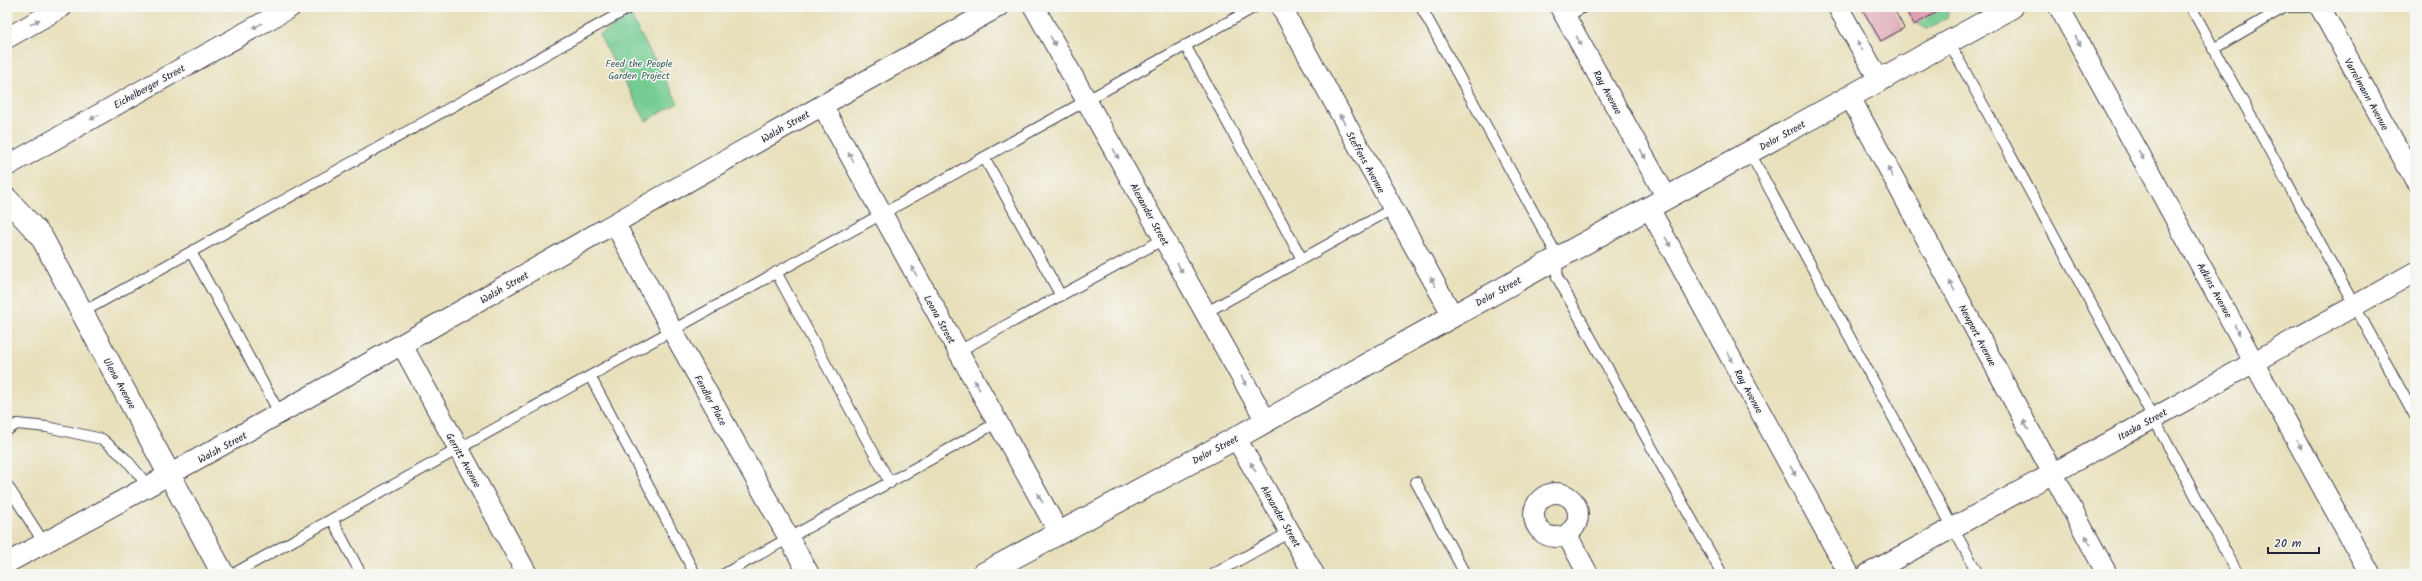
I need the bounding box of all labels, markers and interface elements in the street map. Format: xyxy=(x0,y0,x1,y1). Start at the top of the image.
one-way arrow xyxy=(29,19,41,26)
one-way arrow xyxy=(251,23,263,29)
one-way arrow xyxy=(1049,35,1056,47)
one-way arrow xyxy=(1576,35,1583,47)
one-way arrow xyxy=(2075,35,2081,47)
one-way arrow xyxy=(1856,40,1863,52)
street label: Varrelmann Avenue xyxy=(2340,55,2393,134)
park label: Feed the People Garden Project xyxy=(605,56,673,84)
street label: Eichelberger Street xyxy=(111,60,188,113)
street label: Ray Avenue xyxy=(1588,67,1626,118)
street label: Walsh Street xyxy=(758,106,813,147)
one-way arrow xyxy=(89,113,101,120)
one-way arrow xyxy=(1339,114,1346,125)
street label: Delor Street xyxy=(1756,117,1809,155)
street label: Steffens Avenue xyxy=(1341,129,1389,197)
one-way arrow xyxy=(1640,148,1647,160)
one-way arrow xyxy=(1113,149,1120,160)
one-way arrow xyxy=(2137,149,2144,161)
one-way arrow xyxy=(847,152,854,163)
one-way arrow xyxy=(1887,166,1893,178)
street label: Alexander Street xyxy=(1125,180,1173,249)
one-way arrow xyxy=(1665,237,1671,248)
street label: Adkins Avenue xyxy=(2192,260,2236,322)
one-way arrow xyxy=(1177,262,1183,274)
one-way arrow xyxy=(910,265,917,277)
street label: Walsh Street xyxy=(477,267,532,308)
street label: Delor Street xyxy=(1472,273,1525,311)
one-way arrow xyxy=(1430,276,1437,288)
one-way arrow xyxy=(1948,280,1955,292)
street label: Leona Street xyxy=(919,292,959,347)
street label: Newport Avenue xyxy=(1954,302,2000,370)
one-way arrow xyxy=(2233,325,2240,336)
one-way arrow xyxy=(1727,351,1734,362)
street label: Ulena Avenue xyxy=(98,355,140,412)
street label: Ray Avenue xyxy=(1729,366,1767,417)
street label: Fendler Place xyxy=(690,372,731,429)
one-way arrow xyxy=(1240,375,1247,387)
one-way arrow xyxy=(974,379,980,391)
street label: Itaska Street xyxy=(2115,405,2170,445)
one-way arrow xyxy=(2023,420,2030,431)
street label: Walsh Street xyxy=(195,428,250,468)
street label: Gerritt Avenue xyxy=(441,430,485,491)
street label: Delor Street xyxy=(1189,431,1242,469)
one-way arrow xyxy=(2296,439,2303,450)
one-way arrow xyxy=(1249,461,1256,473)
one-way arrow xyxy=(1789,465,1796,476)
street label: Alexander Street xyxy=(1256,482,1304,551)
one-way arrow xyxy=(1036,493,1043,504)
scale bar xyxy=(2268,529,2319,555)
one-way arrow xyxy=(2085,534,2092,546)
text: 20 m xyxy=(2274,534,2302,553)

